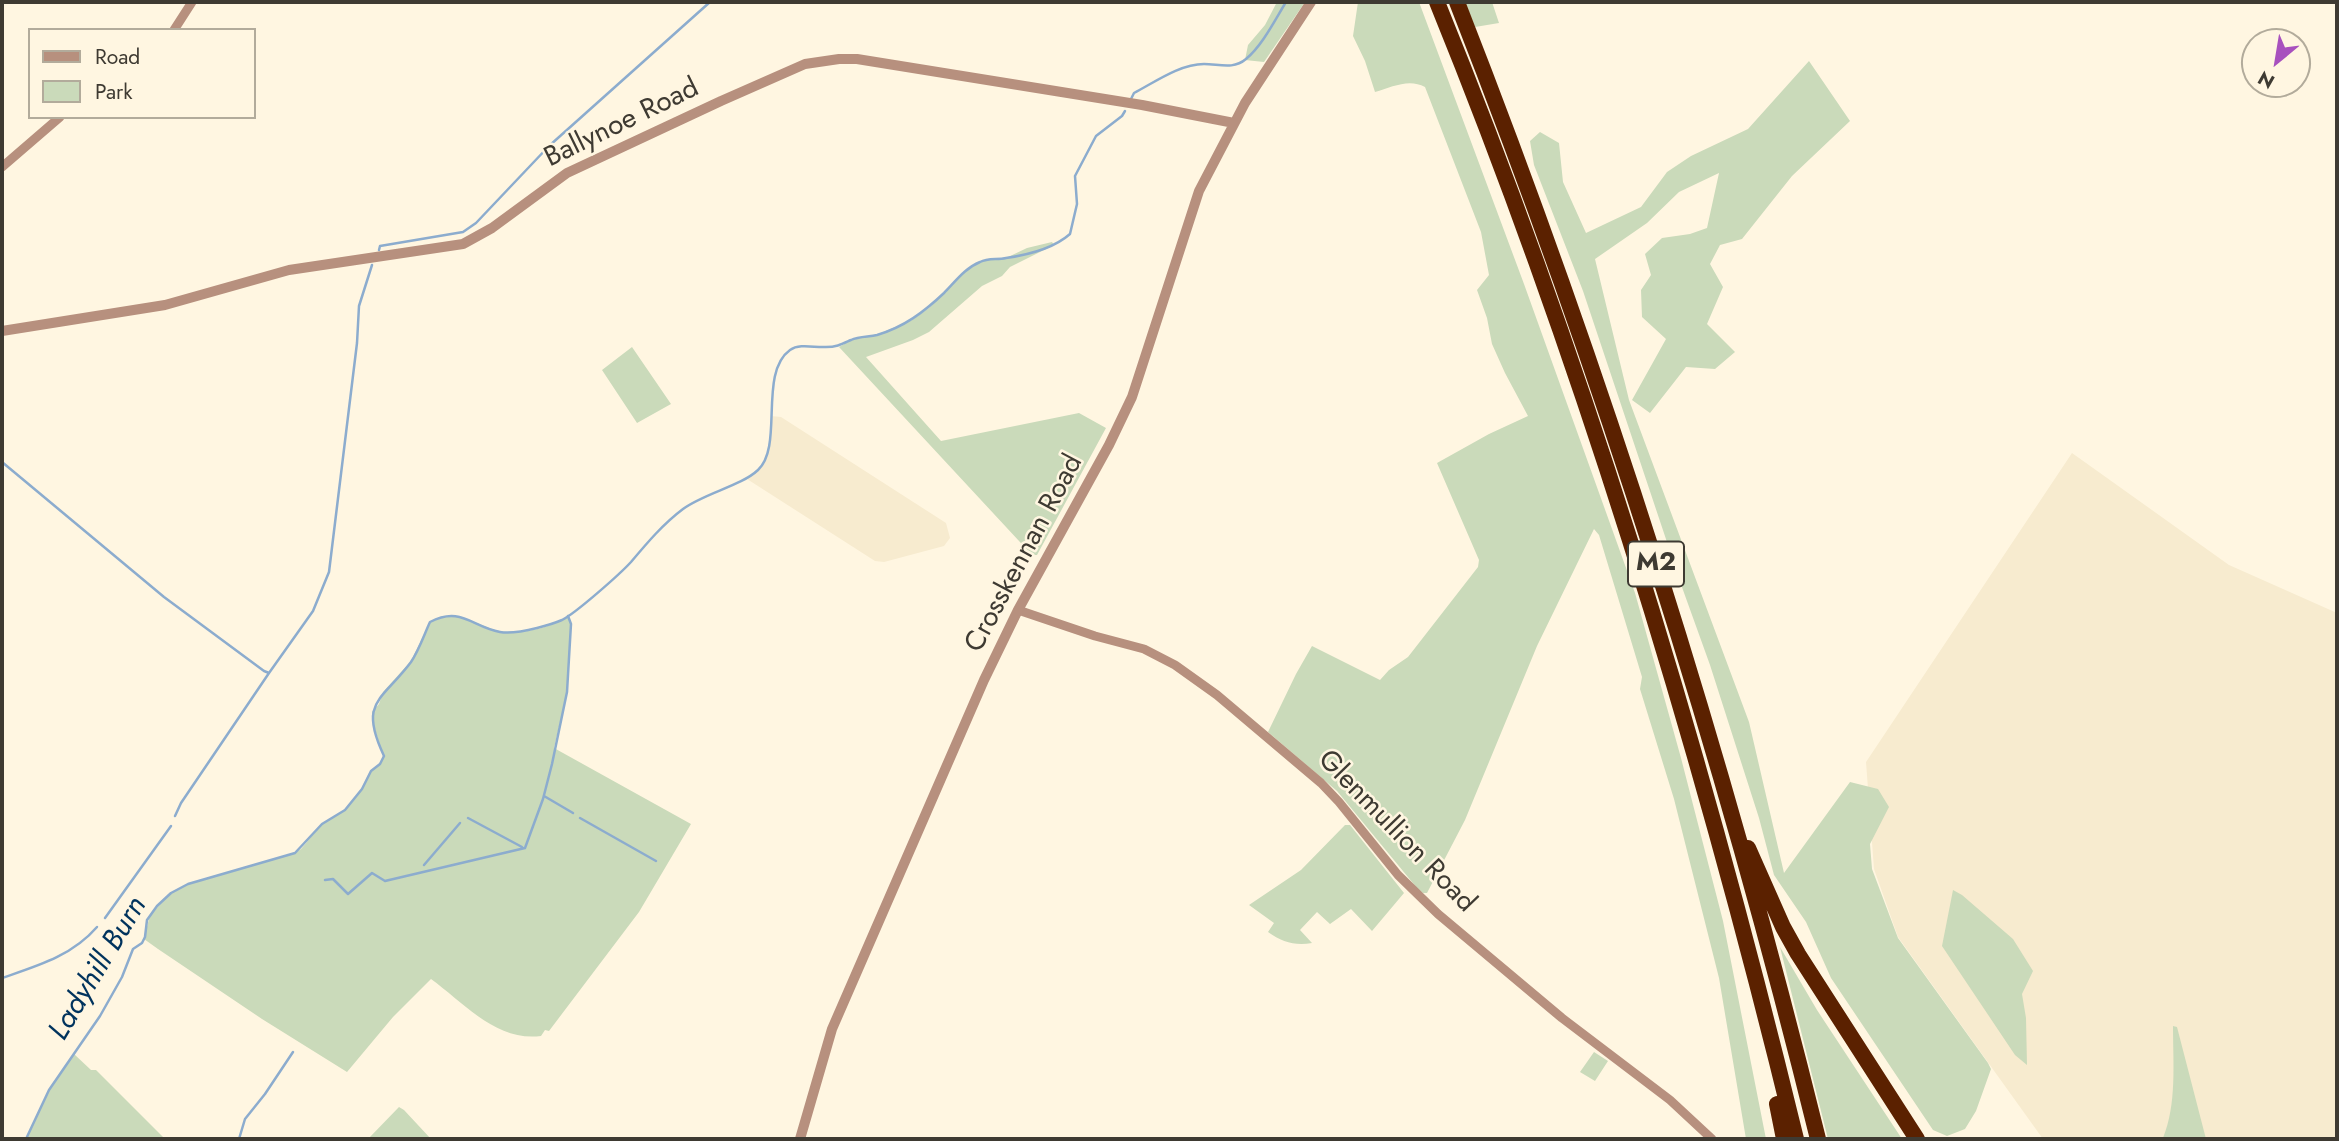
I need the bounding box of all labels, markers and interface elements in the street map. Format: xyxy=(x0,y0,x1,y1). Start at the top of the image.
legend xyxy=(28,28,256,119)
north arrow xyxy=(2241,28,2311,98)
text: Road xyxy=(95,42,140,72)
text: N xyxy=(2253,64,2280,95)
street label: Ballynoe Road xyxy=(539,72,705,176)
text: Park xyxy=(95,77,132,107)
street label: Crosskennan Road xyxy=(959,449,1091,659)
road number: M2 xyxy=(1628,542,1684,586)
street label: Glenmullion Road xyxy=(1310,744,1482,920)
water label: Ladyhill Burn xyxy=(42,891,156,1047)

